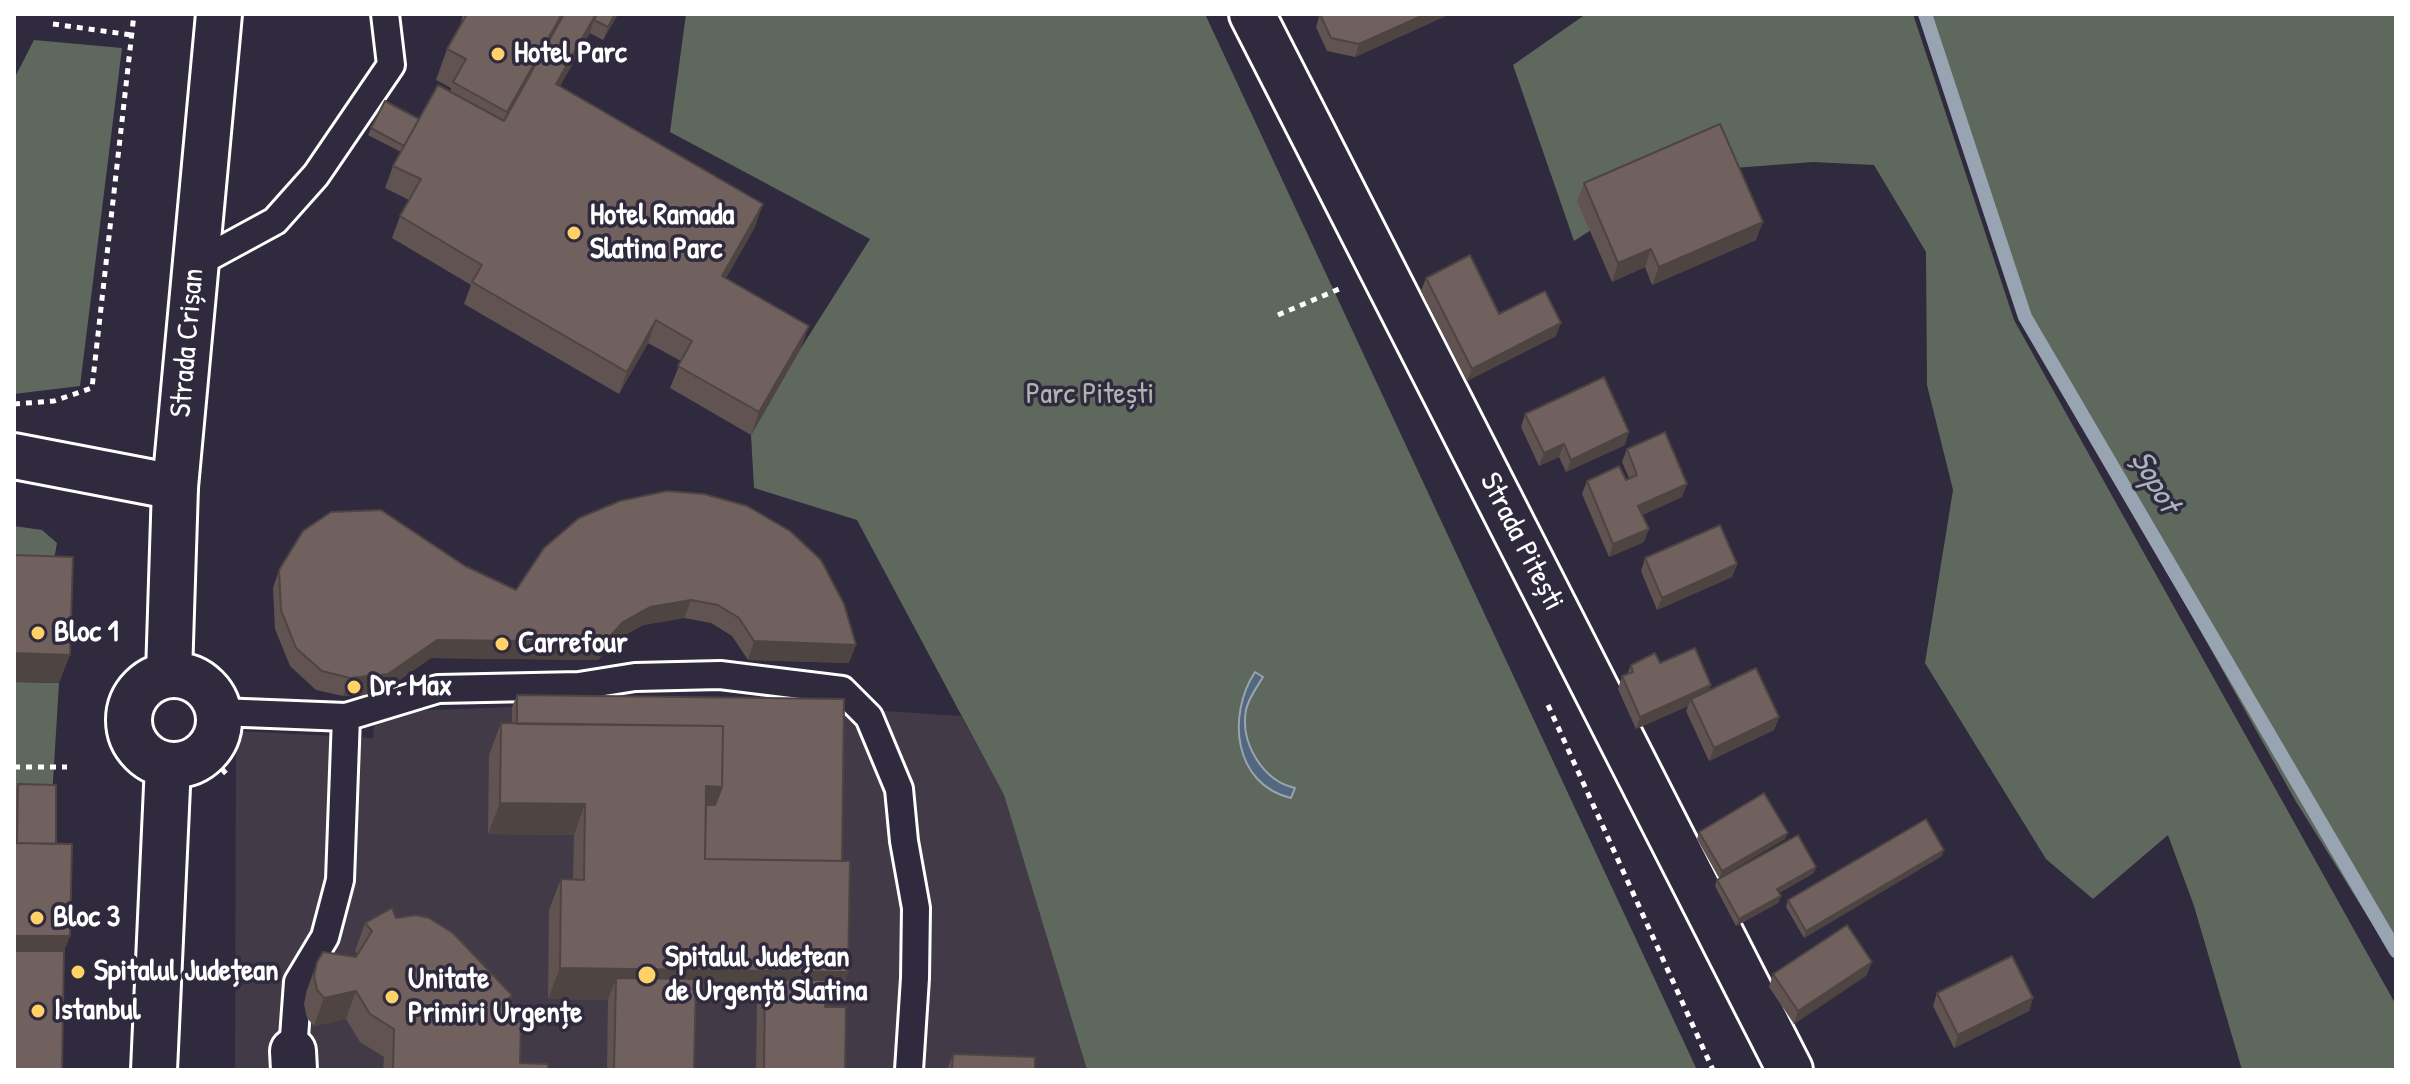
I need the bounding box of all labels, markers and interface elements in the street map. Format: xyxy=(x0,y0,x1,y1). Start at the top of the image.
place label: Hotel Parc xyxy=(514,36,627,72)
marker: Hotel Parc xyxy=(489,45,507,63)
place label: Hotel Ramada Slatina Parc xyxy=(590,198,734,268)
marker: Hotel Ramada Slatina Parc xyxy=(565,224,583,242)
street label: Strada Crișan xyxy=(164,267,212,419)
park label: Parc Pitești xyxy=(1026,377,1154,413)
water label: Șopot xyxy=(2121,444,2187,520)
street label: Strada Pitești xyxy=(1471,467,1571,617)
place label: Bloc 1 xyxy=(54,615,119,651)
marker: Bloc 1 xyxy=(29,624,47,642)
place label: Carrefour xyxy=(518,626,628,662)
marker: Carrefour xyxy=(493,635,511,653)
place label: Dr. Max xyxy=(370,669,452,705)
marker: Dr. Max xyxy=(345,678,363,696)
place label: Bloc 3 xyxy=(53,900,120,936)
marker: Bloc 3 xyxy=(28,909,46,927)
place label: Spitalul Județean de Urgență Slatina xyxy=(665,940,867,1010)
place label: Spitalul Județean xyxy=(94,954,279,990)
place label: Unitate Primiri Urgențe xyxy=(408,962,582,1032)
marker: Spitalul Județean xyxy=(69,963,87,981)
marker: Spitalul Județean de Urgență Slatina xyxy=(636,964,658,986)
marker: Unitate Primiri Urgențe xyxy=(383,988,401,1006)
place label: Istanbul xyxy=(54,993,141,1029)
marker: Istanbul xyxy=(29,1002,47,1020)

